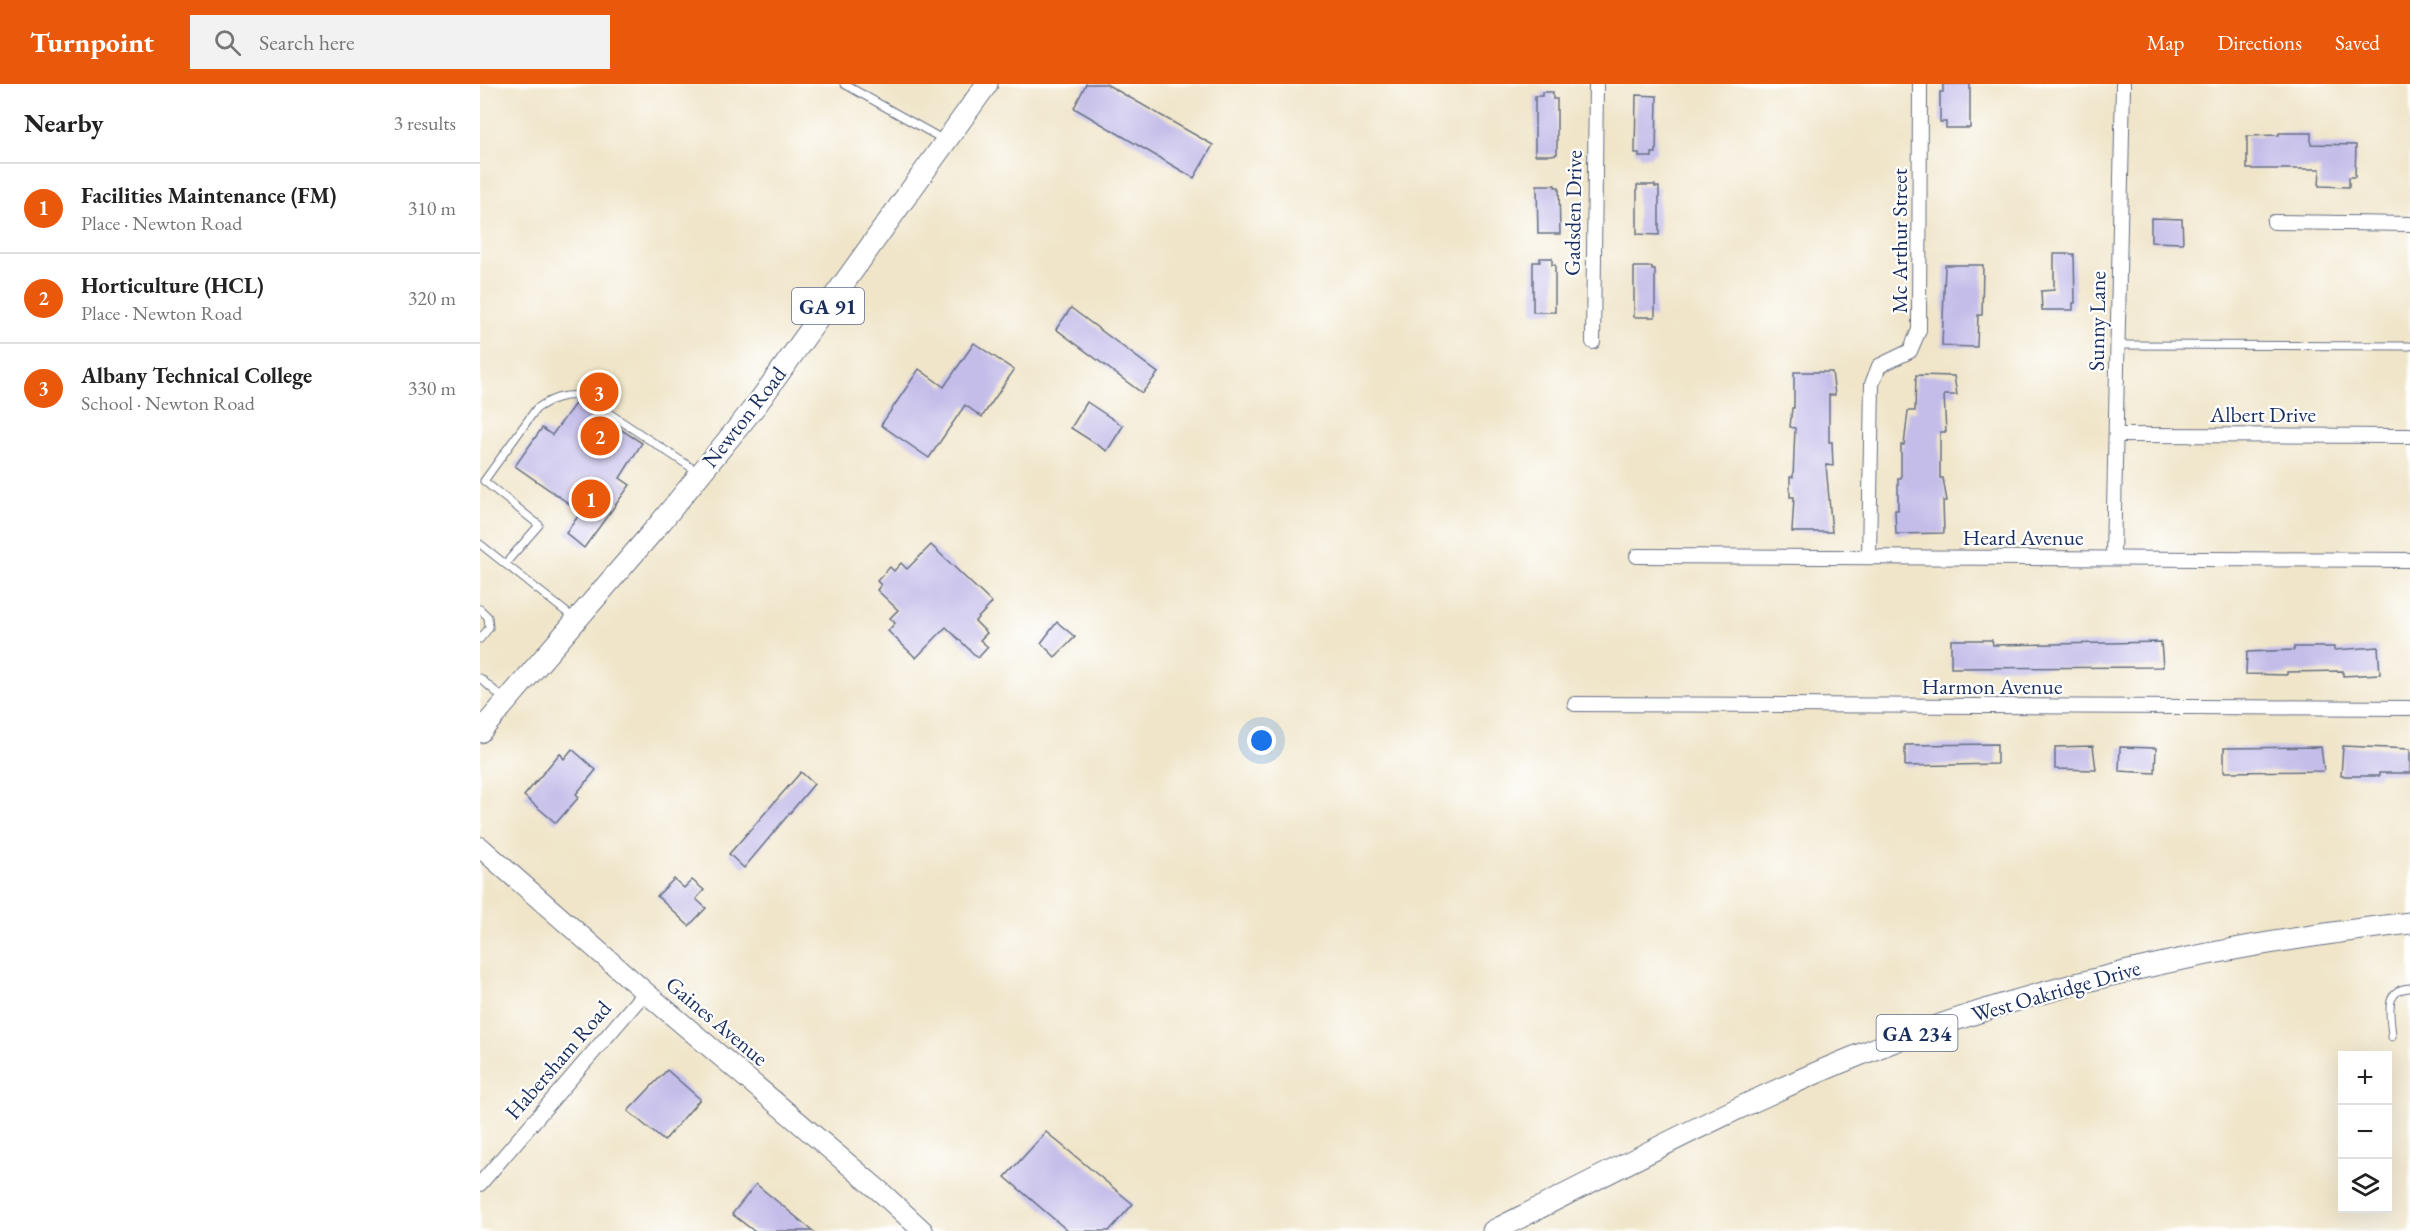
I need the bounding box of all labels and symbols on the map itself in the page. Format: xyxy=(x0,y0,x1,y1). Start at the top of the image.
street label: Gadsden Drive xyxy=(1557,149,1589,276)
street label: Mc Arthur Street xyxy=(1885,168,1914,314)
street label: Sunny Lane xyxy=(2082,270,2112,371)
road number: GA 91 xyxy=(792,288,864,324)
street label: Newton Road xyxy=(695,360,793,474)
pin: 3 xyxy=(580,370,618,414)
street label: Albert Drive xyxy=(2209,400,2316,429)
pin: 2 xyxy=(580,414,620,458)
pin: 1 xyxy=(572,476,610,522)
street label: Heard Avenue xyxy=(1962,523,2084,552)
street label: Harmon Avenue xyxy=(1921,672,2063,701)
your location xyxy=(1247,726,1276,755)
street label: West Oakridge Drive xyxy=(1968,953,2144,1029)
street label: Gaines Avenue xyxy=(660,970,775,1073)
street label: Habersham Road xyxy=(498,994,618,1126)
road number: GA 234 xyxy=(1876,1015,1958,1051)

